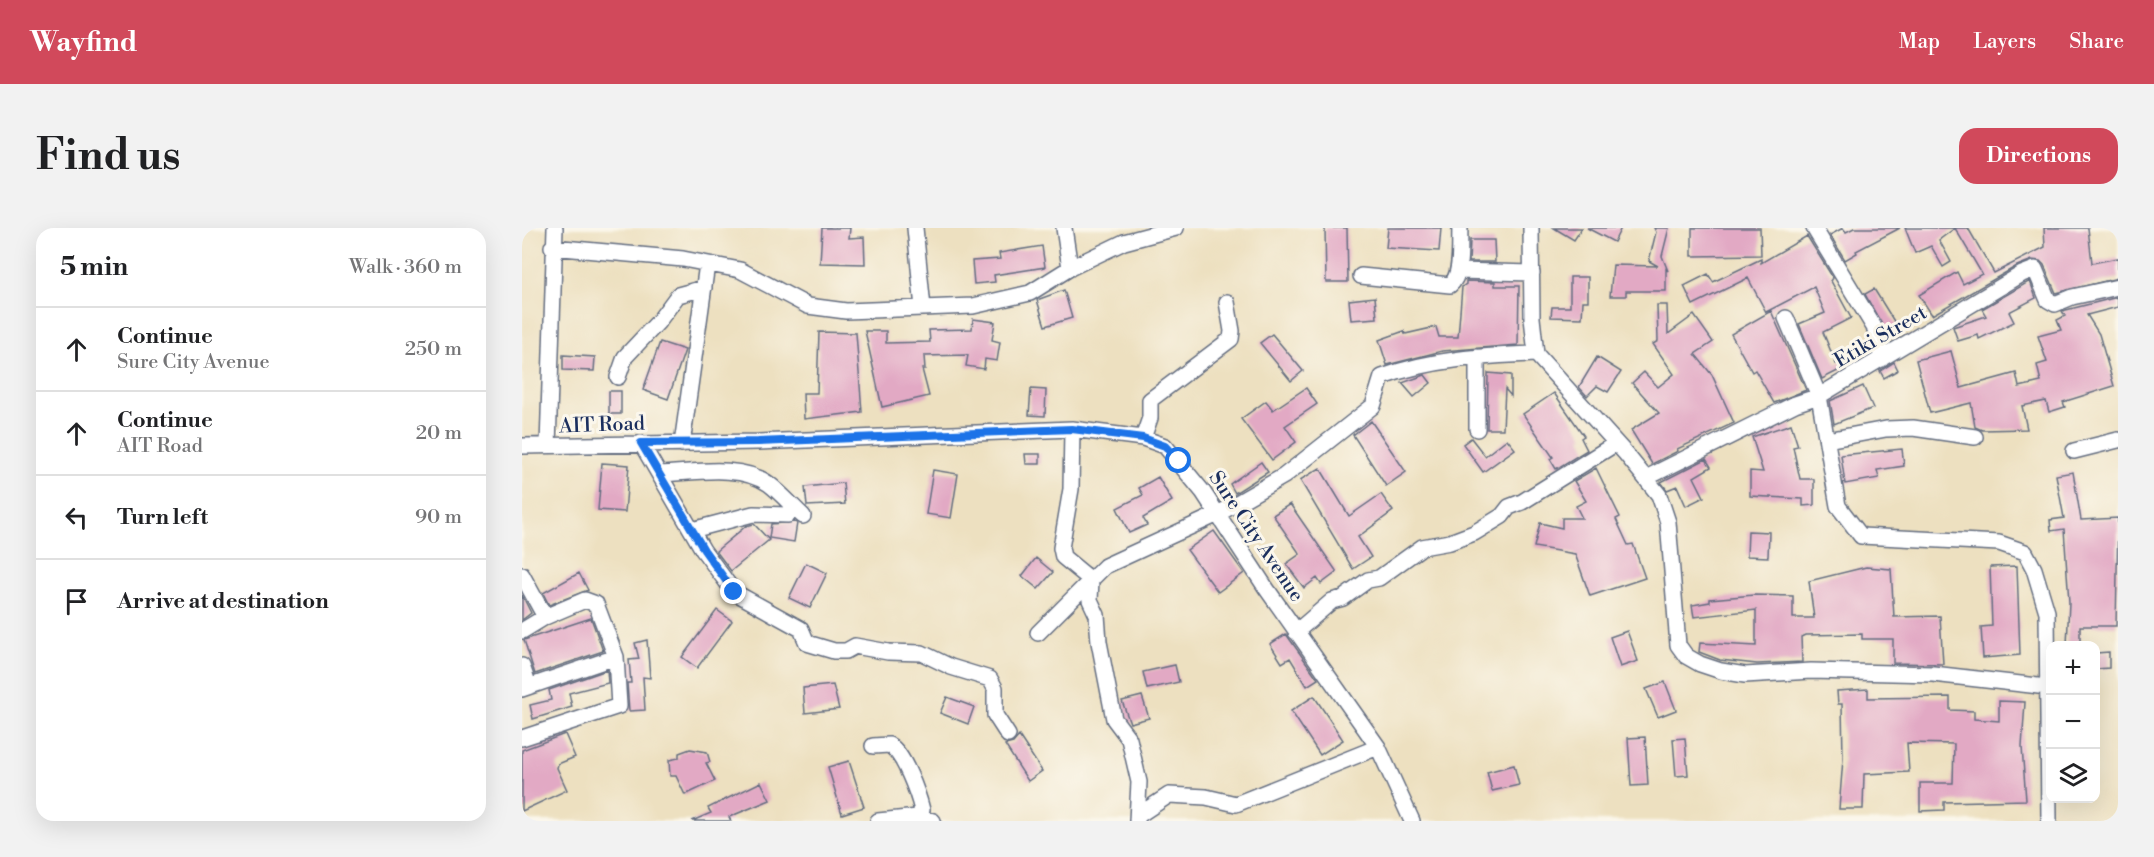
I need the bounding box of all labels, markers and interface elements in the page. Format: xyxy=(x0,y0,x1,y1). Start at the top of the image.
text: Wayfind xyxy=(30,25,138,60)
text: Map xyxy=(1899,29,1940,55)
text: Layers xyxy=(1973,29,2036,55)
text: Share xyxy=(2069,29,2124,55)
button: Directions xyxy=(1959,128,2118,184)
text: Find us xyxy=(36,130,180,183)
text: 5 min xyxy=(60,251,128,283)
text: Walk · 360 m xyxy=(349,255,462,280)
street label: Etiki Street xyxy=(1830,301,1932,374)
text: Continue xyxy=(117,323,213,350)
icon: ahead xyxy=(60,333,93,366)
text: 250 m xyxy=(405,337,462,362)
text: Sure City Avenue xyxy=(117,350,270,375)
text: Continue xyxy=(117,407,213,434)
street label: AIT Road xyxy=(558,411,646,440)
icon: ahead xyxy=(60,417,93,450)
text: 20 m xyxy=(416,421,462,446)
text: AIT Road xyxy=(117,434,203,459)
route start xyxy=(1165,447,1191,473)
street label: Sure City Avenue xyxy=(1203,467,1309,607)
icon: left xyxy=(60,501,93,534)
text: Turn left xyxy=(117,504,208,531)
text: 90 m xyxy=(415,505,462,530)
route end xyxy=(720,578,746,604)
icon: arrive xyxy=(60,585,93,618)
text: Arrive at destination xyxy=(117,588,329,615)
map controls xyxy=(2046,641,2100,803)
button: + xyxy=(2046,641,2100,695)
button: − xyxy=(2046,695,2100,749)
button: layers xyxy=(2046,749,2100,803)

